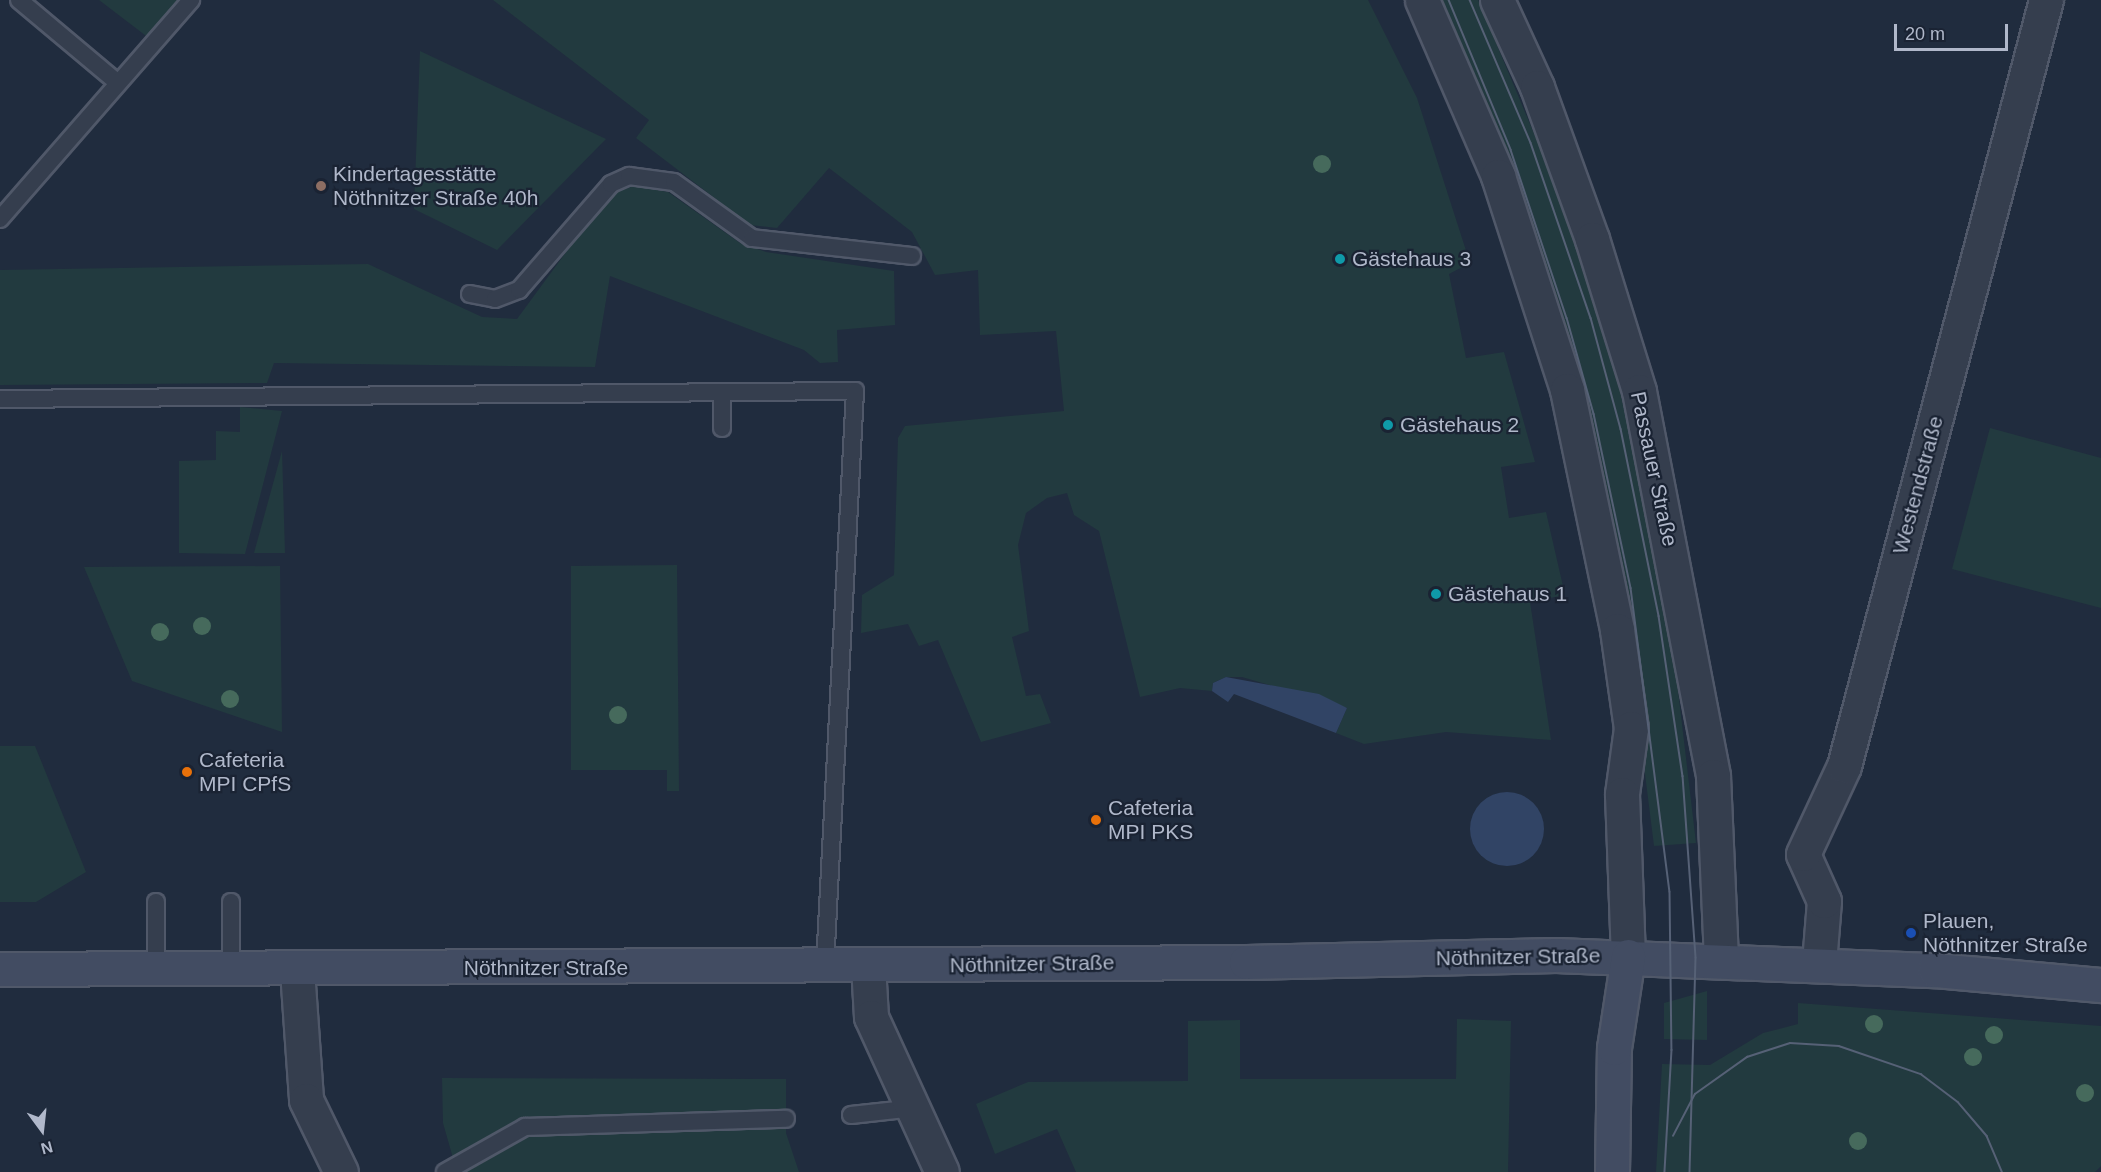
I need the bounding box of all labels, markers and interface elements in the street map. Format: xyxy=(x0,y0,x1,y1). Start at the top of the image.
scale bar xyxy=(1897,12,2011,50)
text: 20 m xyxy=(1905,24,1945,44)
place label: Kindertagesstätte Nöthnitzer Straße 40h xyxy=(333,161,538,211)
marker: Kindertagesstätte Nöthnitzer Straße 40h xyxy=(314,179,328,193)
place label: Gästehaus 3 xyxy=(1352,246,1471,272)
marker: Gästehaus 3 xyxy=(1333,252,1347,266)
street label: Passauer Straße xyxy=(1625,389,1683,549)
place label: Gästehaus 2 xyxy=(1400,412,1519,438)
street label: Westendstraße xyxy=(1887,413,1949,557)
marker: Gästehaus 2 xyxy=(1381,418,1395,432)
place label: Gästehaus 1 xyxy=(1448,581,1567,607)
marker: Gästehaus 1 xyxy=(1429,587,1443,601)
place label: Cafeteria MPI CPfS xyxy=(199,747,291,797)
marker: Cafeteria MPI CPfS xyxy=(180,765,194,779)
place label: Cafeteria MPI PKS xyxy=(1108,795,1193,845)
marker: Cafeteria MPI PKS xyxy=(1089,813,1103,827)
place label: Plauen, Nöthnitzer Straße xyxy=(1923,908,2088,958)
marker: Plauen, Nöthnitzer Straße xyxy=(1904,926,1918,940)
street label: Nöthnitzer Straße xyxy=(1436,943,1600,971)
street label: Nöthnitzer Straße xyxy=(950,950,1114,978)
street label: Nöthnitzer Straße xyxy=(464,955,628,981)
north arrow xyxy=(12,1100,72,1160)
text: N xyxy=(39,1138,55,1158)

